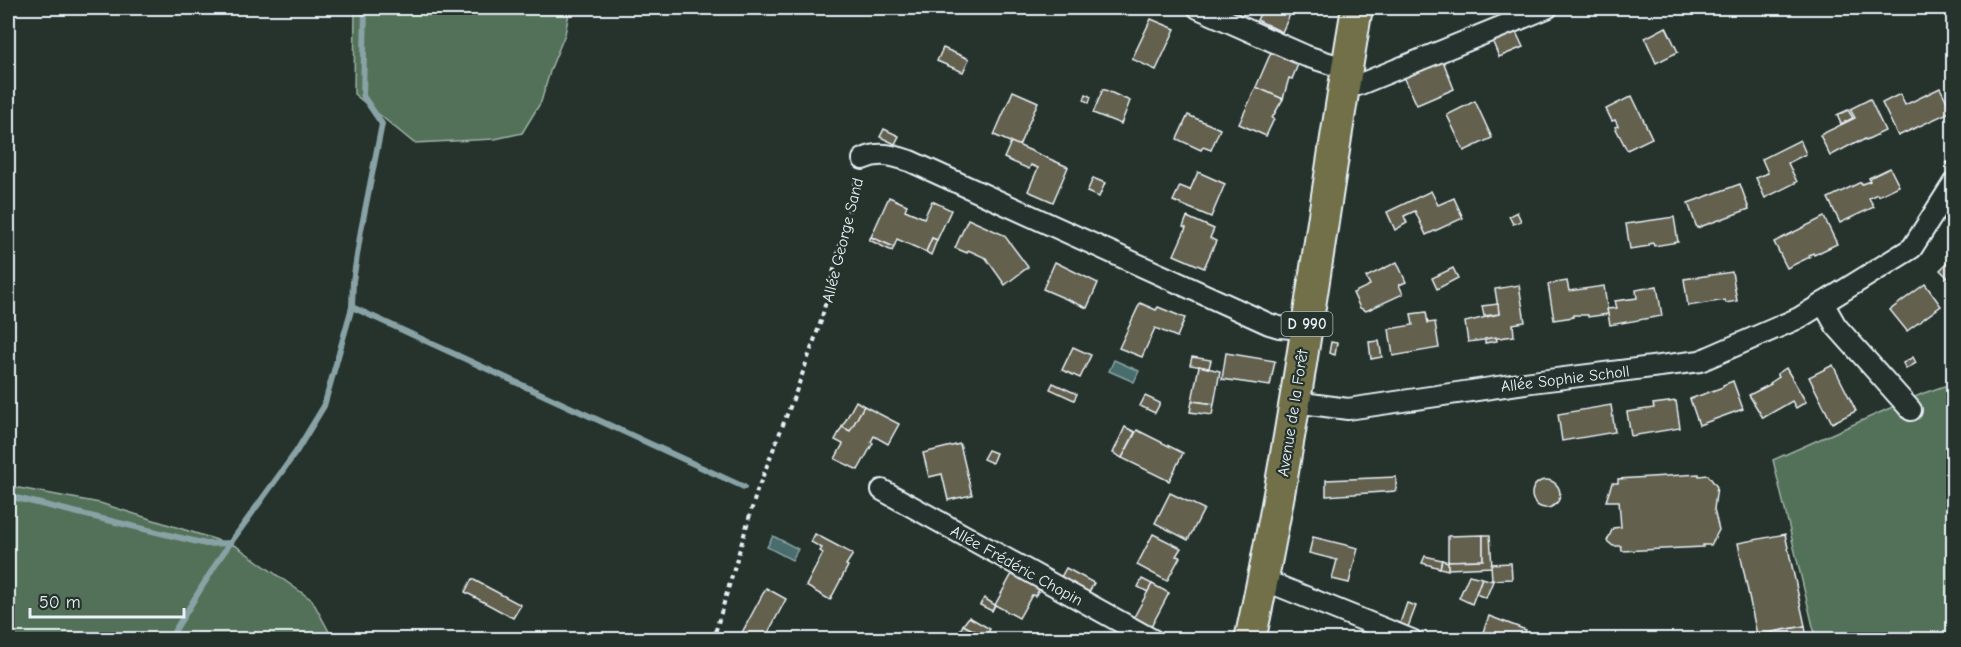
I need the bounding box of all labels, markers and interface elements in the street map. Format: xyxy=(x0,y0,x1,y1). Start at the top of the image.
street label: Allée George Sand xyxy=(819,176,867,304)
road number: D 990 xyxy=(1282,312,1332,336)
street label: Avenue de la Forêt xyxy=(1274,348,1312,478)
street label: Allée Sophie Scholl xyxy=(1500,362,1631,396)
street label: Allée Frédéric Chopin xyxy=(947,522,1086,610)
scale bar xyxy=(30,581,184,619)
text: 50 m xyxy=(39,592,81,613)

